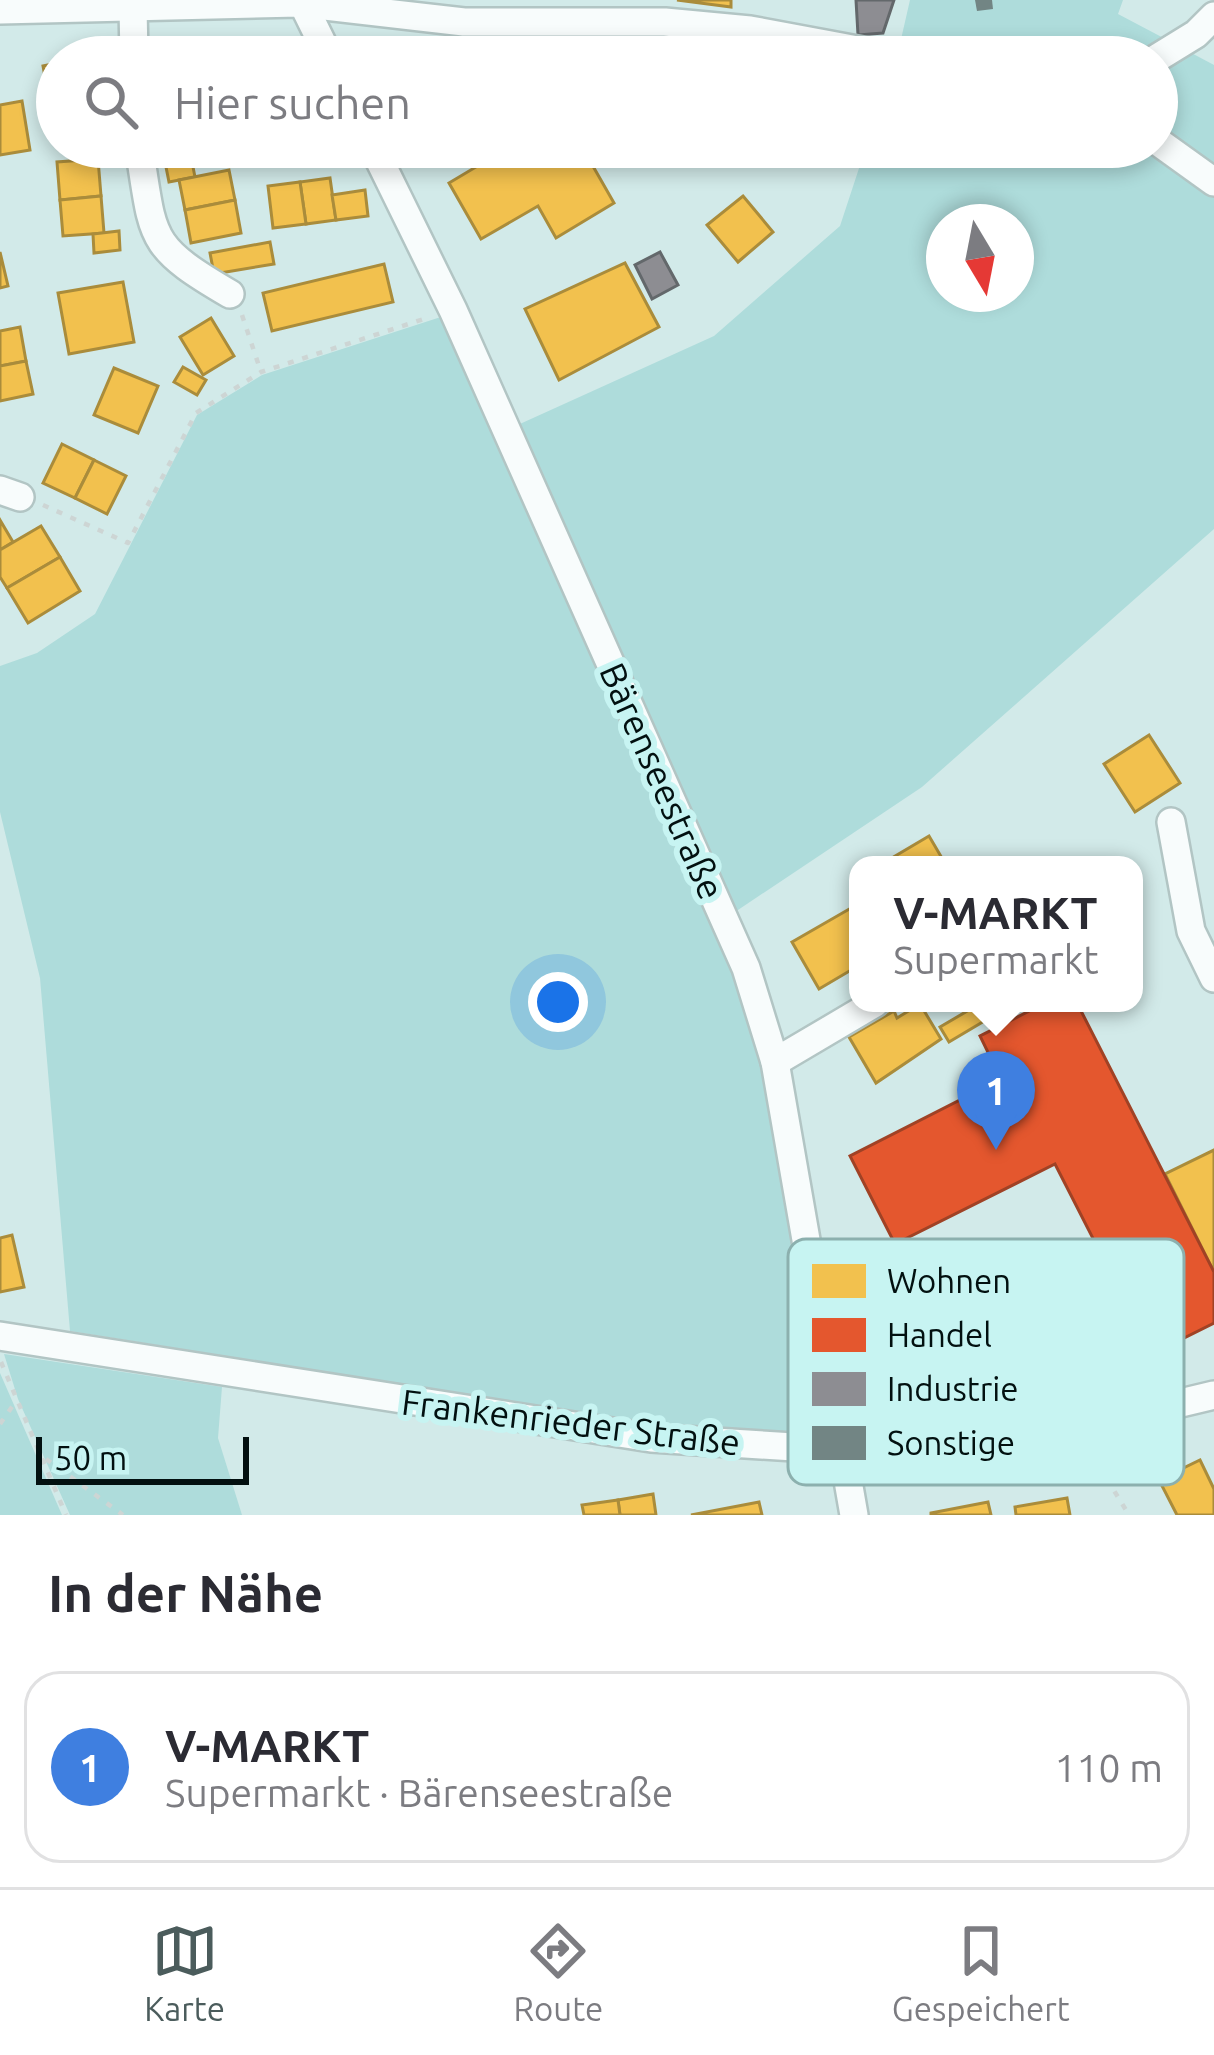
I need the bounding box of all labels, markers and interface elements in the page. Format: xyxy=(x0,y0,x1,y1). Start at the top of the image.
search box xyxy=(36,36,1178,168)
icon: search xyxy=(78,69,144,135)
text: Hier suchen xyxy=(174,77,411,128)
north arrow xyxy=(926,204,1034,312)
street label: Bärenseestraße xyxy=(592,656,733,905)
popup xyxy=(849,856,1143,1012)
text: V-MARKT xyxy=(893,887,1098,938)
text: Supermarkt xyxy=(893,938,1099,981)
your location xyxy=(528,972,588,1032)
pin: 1 xyxy=(957,1051,1035,1150)
legend xyxy=(788,1239,1184,1485)
text: Wohnen xyxy=(887,1262,1011,1299)
text: Handel xyxy=(887,1316,992,1353)
text: Industrie xyxy=(887,1370,1018,1407)
street label: Frankenrieder Straße xyxy=(399,1380,743,1463)
text: Sonstige xyxy=(887,1424,1015,1461)
scale bar xyxy=(36,1431,249,1484)
text: 50 m xyxy=(54,1439,127,1476)
text: In der Nähe xyxy=(48,1564,323,1622)
text: V-MARKT xyxy=(165,1720,369,1771)
text: 1 xyxy=(79,1746,101,1789)
text: 110 m xyxy=(1054,1746,1163,1789)
text: Supermarkt · Bärenseestraße xyxy=(165,1771,673,1814)
tab: Karte xyxy=(144,1918,225,2027)
tab: Route xyxy=(514,1918,603,2027)
tab: Gespeichert xyxy=(892,1918,1070,2027)

